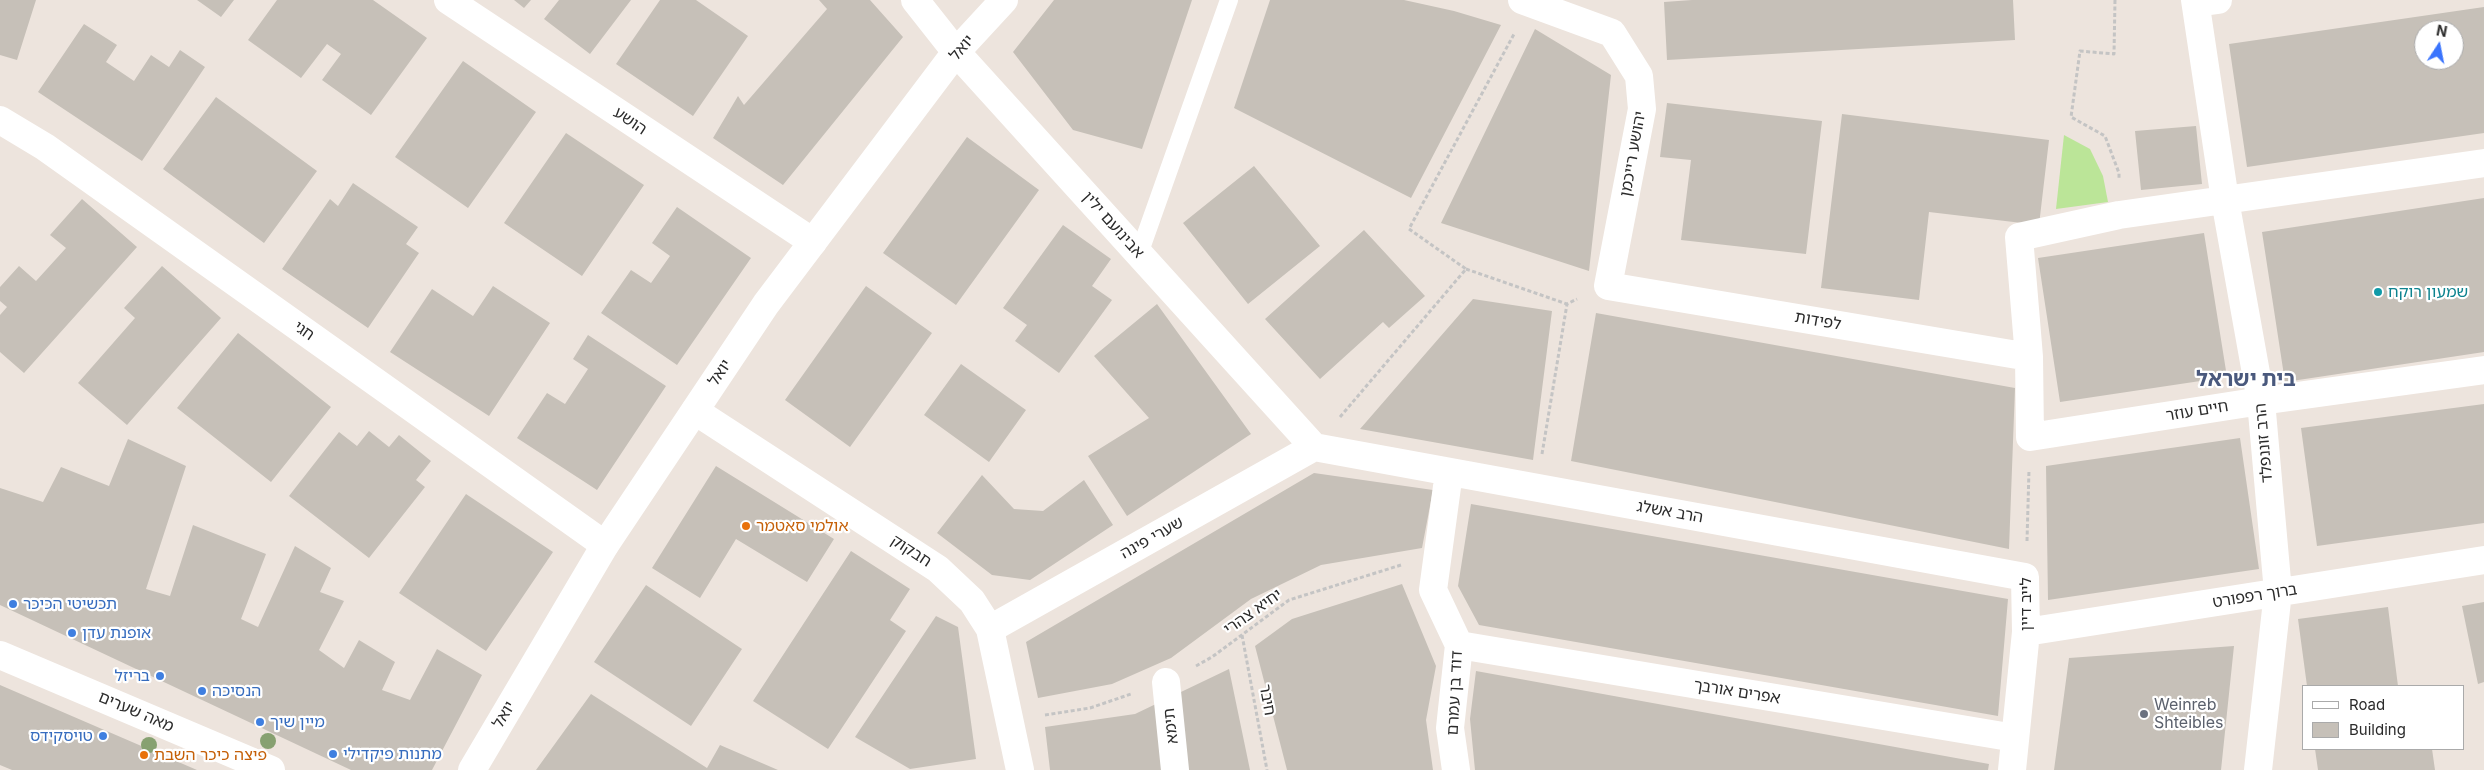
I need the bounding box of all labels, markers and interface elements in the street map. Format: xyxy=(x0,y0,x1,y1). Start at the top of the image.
north arrow xyxy=(2414,20,2464,70)
text: N xyxy=(2435,21,2449,40)
street label: יואל xyxy=(946,31,978,65)
street label: הושע xyxy=(610,103,650,139)
street label: יהושע רייכמן xyxy=(1616,110,1650,198)
street label: אבינועם ילין xyxy=(1078,188,1148,262)
place label: שמעון רוקח xyxy=(2388,282,2468,302)
marker: שמעון רוקח xyxy=(2372,286,2384,298)
street label: לפידות xyxy=(1793,307,1843,335)
street label: חגי xyxy=(290,317,318,345)
street label: יואל xyxy=(704,356,736,390)
district label: בית ישראל xyxy=(2196,367,2296,393)
street label: חיים עוזר xyxy=(2164,397,2230,425)
street label: הרב זוננפלד xyxy=(2251,402,2277,484)
street label: הרב אשלג xyxy=(1635,497,1705,527)
street label: שערי פינה xyxy=(1117,513,1187,563)
place label: אולמי סאטמר xyxy=(756,516,849,536)
marker: אולמי סאטמר xyxy=(740,520,752,532)
street label: חבקוק xyxy=(887,531,935,571)
street label: לייב דיין xyxy=(2016,577,2036,631)
street label: ברוך רפפורט xyxy=(2211,580,2299,612)
street label: יחיא צהרי xyxy=(1220,585,1286,639)
place label: תכשיטי הכיכר xyxy=(23,594,117,614)
marker: תכשיטי הכיכר xyxy=(7,598,19,610)
place label: אופנת עדן xyxy=(82,623,151,643)
marker: אופנת עדן xyxy=(66,627,78,639)
street label: דוד בן עמרם xyxy=(1443,650,1467,736)
place label: בריזל xyxy=(115,666,150,686)
marker: בריזל xyxy=(154,670,166,682)
street label: אפרים אורבך xyxy=(1692,676,1782,708)
place label: הנסיכה xyxy=(212,681,261,701)
street label: חיבר xyxy=(1255,683,1279,717)
marker: הנסיכה xyxy=(196,685,208,697)
legend xyxy=(2302,685,2464,750)
street label: מאה שערים xyxy=(95,688,177,736)
place label: Weinreb Shteibles xyxy=(2154,695,2223,733)
text: Road xyxy=(2349,695,2385,714)
street label: יואל xyxy=(489,698,519,732)
street label: תימא xyxy=(1160,707,1182,745)
marker: Weinreb Shteibles xyxy=(2138,708,2150,720)
place label: מיין שיך xyxy=(270,712,325,732)
marker: מיין שיך xyxy=(254,716,266,728)
text: Building xyxy=(2349,720,2406,739)
place label: טויסקידס xyxy=(30,726,93,746)
marker: טויסקידס xyxy=(97,730,109,742)
place label: מתנות פיקדילי xyxy=(343,744,442,764)
place label: פיצה כיכר השבת xyxy=(154,745,267,765)
marker: מתנות פיקדילי xyxy=(327,748,339,760)
marker: פיצה כיכר השבת xyxy=(138,749,150,761)

